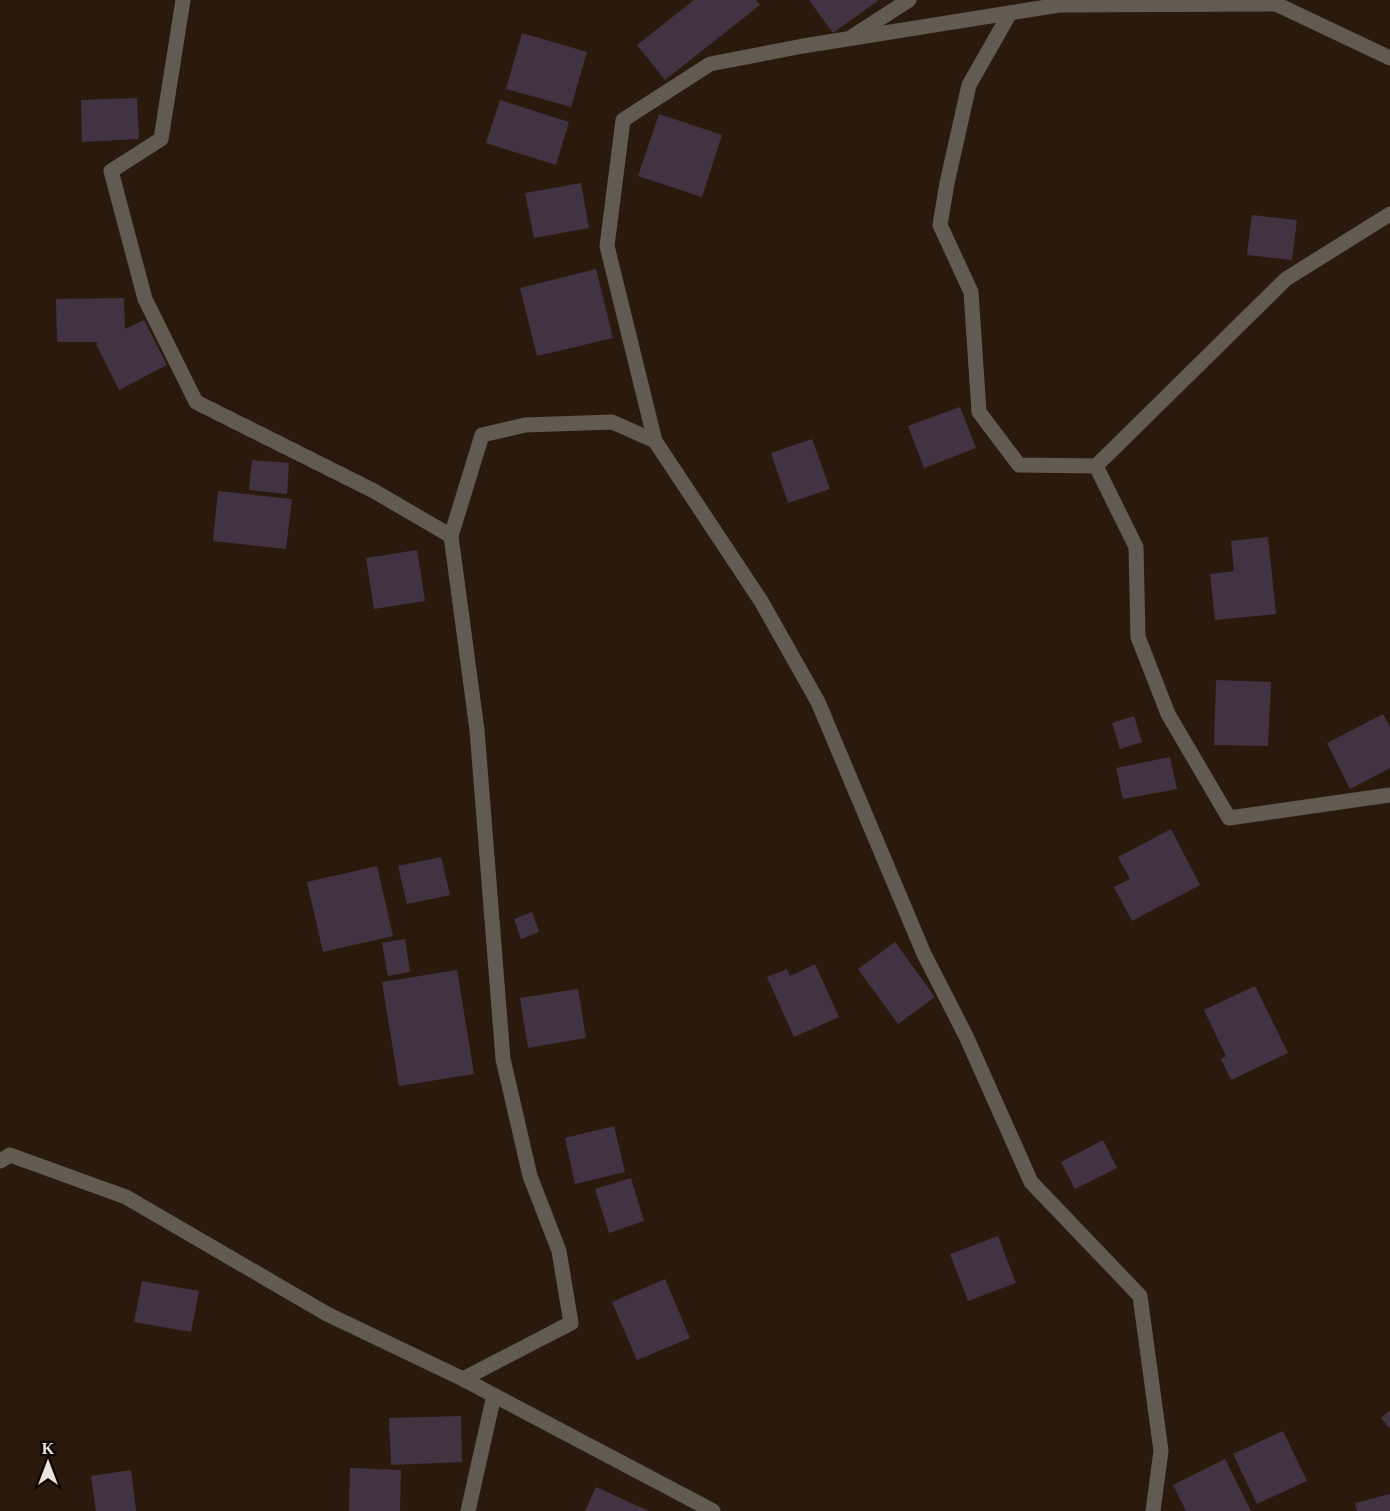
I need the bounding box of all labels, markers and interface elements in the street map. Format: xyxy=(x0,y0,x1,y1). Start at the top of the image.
north arrow xyxy=(18,1433,78,1493)
text: K xyxy=(42,1440,55,1457)

